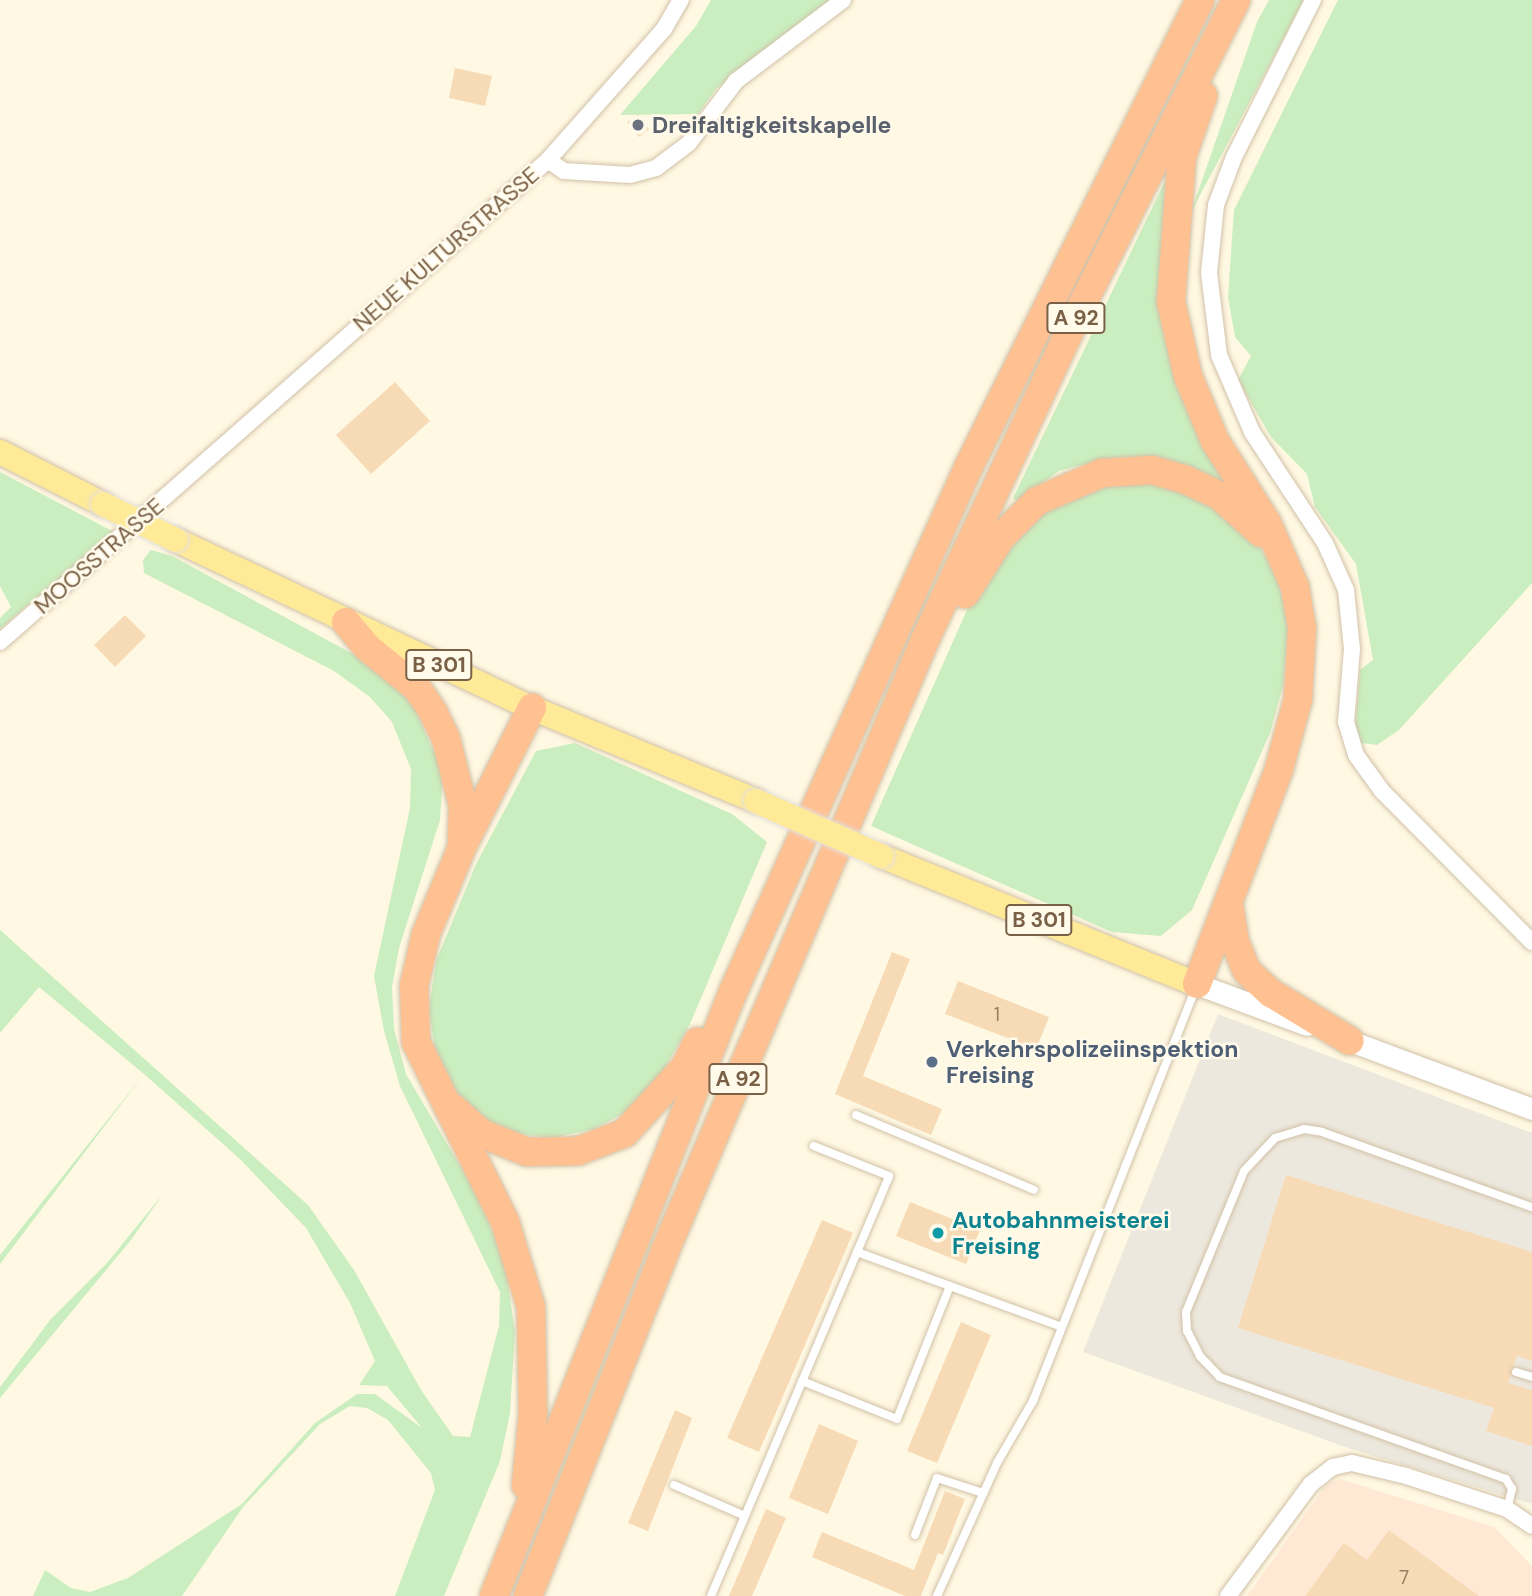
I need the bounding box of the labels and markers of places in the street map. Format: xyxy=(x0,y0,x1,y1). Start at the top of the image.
place label: Dreifaltigkeitskapelle xyxy=(652,111,891,139)
marker: Dreifaltigkeitskapelle xyxy=(630,117,646,133)
place label: Verkehrspolizeiinspektion Freising xyxy=(946,1035,1239,1089)
marker: Verkehrspolizeiinspektion Freising xyxy=(924,1054,940,1070)
place label: Autobahnmeisterei Freising xyxy=(952,1206,1169,1260)
marker: Autobahnmeisterei Freising xyxy=(930,1225,946,1241)

